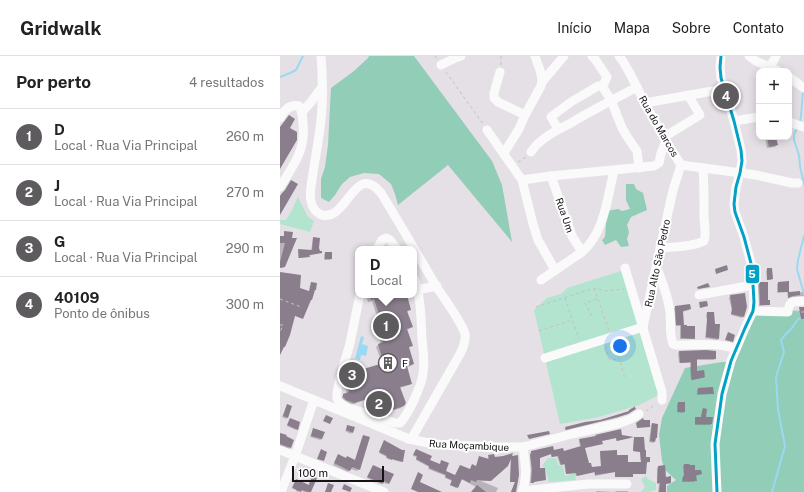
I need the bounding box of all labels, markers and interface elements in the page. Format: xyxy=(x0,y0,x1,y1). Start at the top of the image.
text: Gridwalk xyxy=(20,17,101,39)
text: Início xyxy=(557,20,592,36)
text: Mapa xyxy=(614,20,650,36)
text: Sobre xyxy=(672,20,711,36)
text: Contato xyxy=(733,20,784,36)
map controls xyxy=(756,68,792,140)
button: + xyxy=(756,68,792,104)
text: Por perto xyxy=(16,72,91,92)
text: 4 resultados xyxy=(189,75,264,90)
pin: 4 xyxy=(713,81,739,111)
street label: Rua do Marcos xyxy=(637,93,681,159)
button: − xyxy=(756,104,792,140)
text: D xyxy=(54,121,65,138)
text: 1 xyxy=(26,129,32,144)
text: 260 m xyxy=(226,129,264,144)
text: Local · Rua Via Principal xyxy=(54,138,198,153)
text: J xyxy=(54,177,60,194)
text: 2 xyxy=(25,185,33,200)
text: 270 m xyxy=(226,185,264,200)
text: Local · Rua Via Principal xyxy=(54,194,198,209)
street label: Rua Um xyxy=(553,196,577,234)
street label: Rua Alto São Pedro xyxy=(642,218,672,308)
text: G xyxy=(54,233,65,250)
text: 3 xyxy=(25,241,33,256)
text: 290 m xyxy=(226,241,264,256)
popup xyxy=(355,246,417,298)
text: Local · Rua Via Principal xyxy=(54,250,198,265)
text: D xyxy=(370,256,380,273)
line badge: 5 xyxy=(745,264,760,284)
text: 5 xyxy=(748,268,756,280)
text: Local xyxy=(370,273,402,288)
text: 40109 xyxy=(54,289,99,306)
text: 4 xyxy=(25,297,33,312)
text: 300 m xyxy=(226,297,264,312)
text: Ponto de ônibus xyxy=(54,306,150,321)
pin: 1 xyxy=(373,311,399,341)
your location xyxy=(610,336,630,356)
building icon: F xyxy=(377,352,399,374)
place label: F xyxy=(402,357,408,369)
pin: 3 xyxy=(339,360,365,390)
pin: 2 xyxy=(366,389,392,419)
street label: Rua Moçambique xyxy=(429,437,510,453)
scale bar xyxy=(292,464,384,483)
text: 100 m xyxy=(298,467,328,479)

